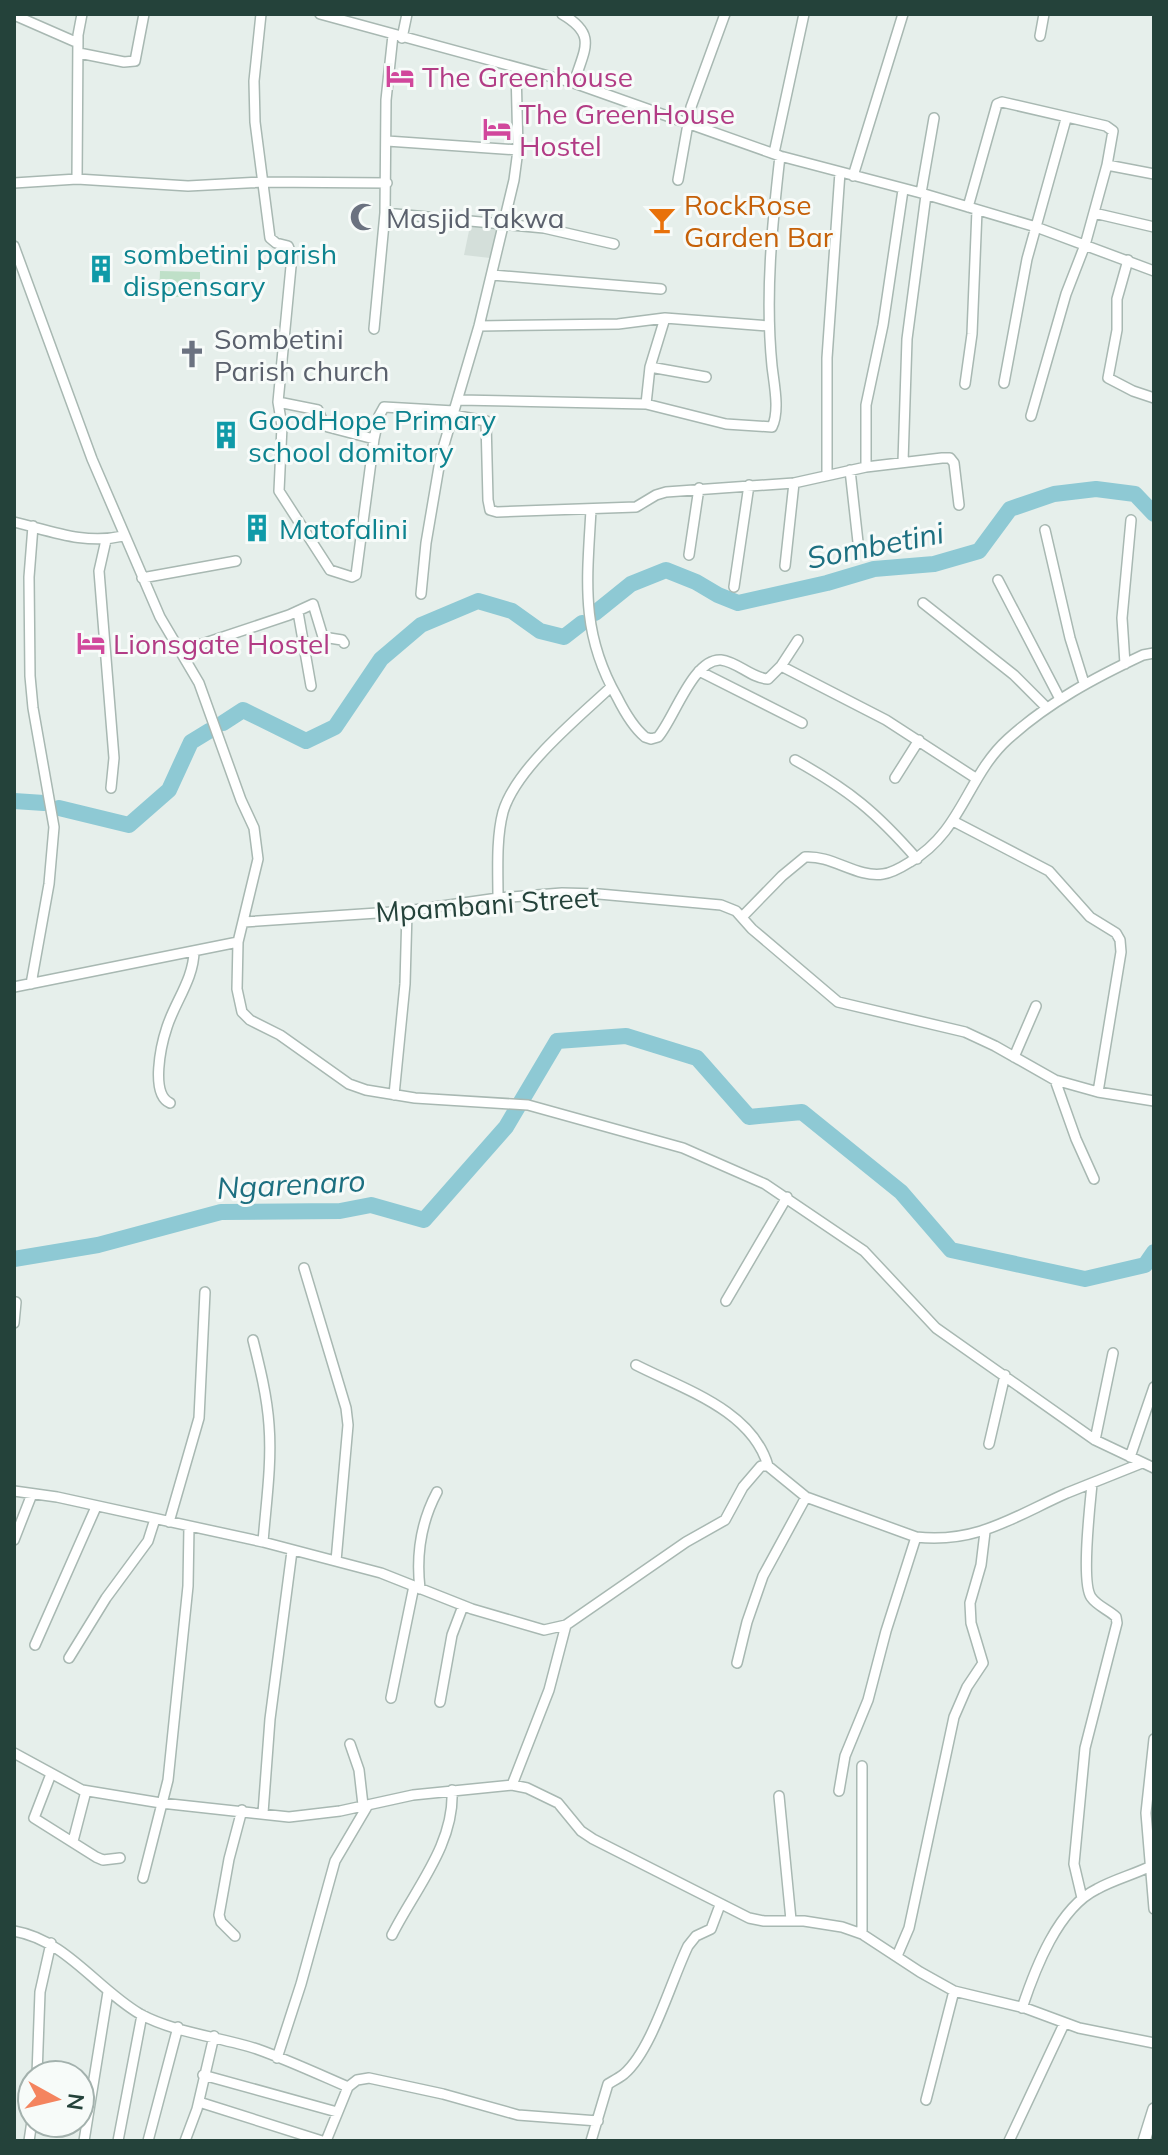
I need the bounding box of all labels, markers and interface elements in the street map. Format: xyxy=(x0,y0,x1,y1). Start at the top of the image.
place label: The Greenhouse xyxy=(422,59,633,94)
hotel icon: The Greenhouse xyxy=(385,61,415,91)
place label: The GreenHouse Hostel xyxy=(519,96,735,163)
hotel icon: The GreenHouse Hostel xyxy=(482,114,512,144)
place label: RockRose Garden Bar xyxy=(684,187,834,254)
place label: Masjid Takwa xyxy=(386,200,565,235)
mosque icon: Masjid Takwa xyxy=(349,202,379,232)
bar icon: RockRose Garden Bar xyxy=(647,205,677,235)
place label: sombetini parish dispensary xyxy=(123,236,337,303)
building icon: sombetini parish dispensary xyxy=(86,254,116,284)
place label: Sombetini Parish church xyxy=(214,321,389,388)
church icon: Sombetini Parish church xyxy=(177,339,207,369)
place label: GoodHope Primary school domitory xyxy=(248,402,496,469)
building icon: GoodHope Primary school domitory xyxy=(211,420,241,450)
place label: Matofalini xyxy=(279,511,408,546)
building icon: Matofalini xyxy=(242,513,272,543)
water label: Sombetini xyxy=(803,513,948,577)
place label: Lionsgate Hostel xyxy=(113,626,330,661)
hotel icon: Lionsgate Hostel xyxy=(76,628,106,658)
street label: Mpambani Street xyxy=(374,879,600,929)
water label: Ngarenaro xyxy=(216,1161,366,1207)
north arrow xyxy=(16,2059,96,2139)
text: N xyxy=(61,2092,91,2112)

